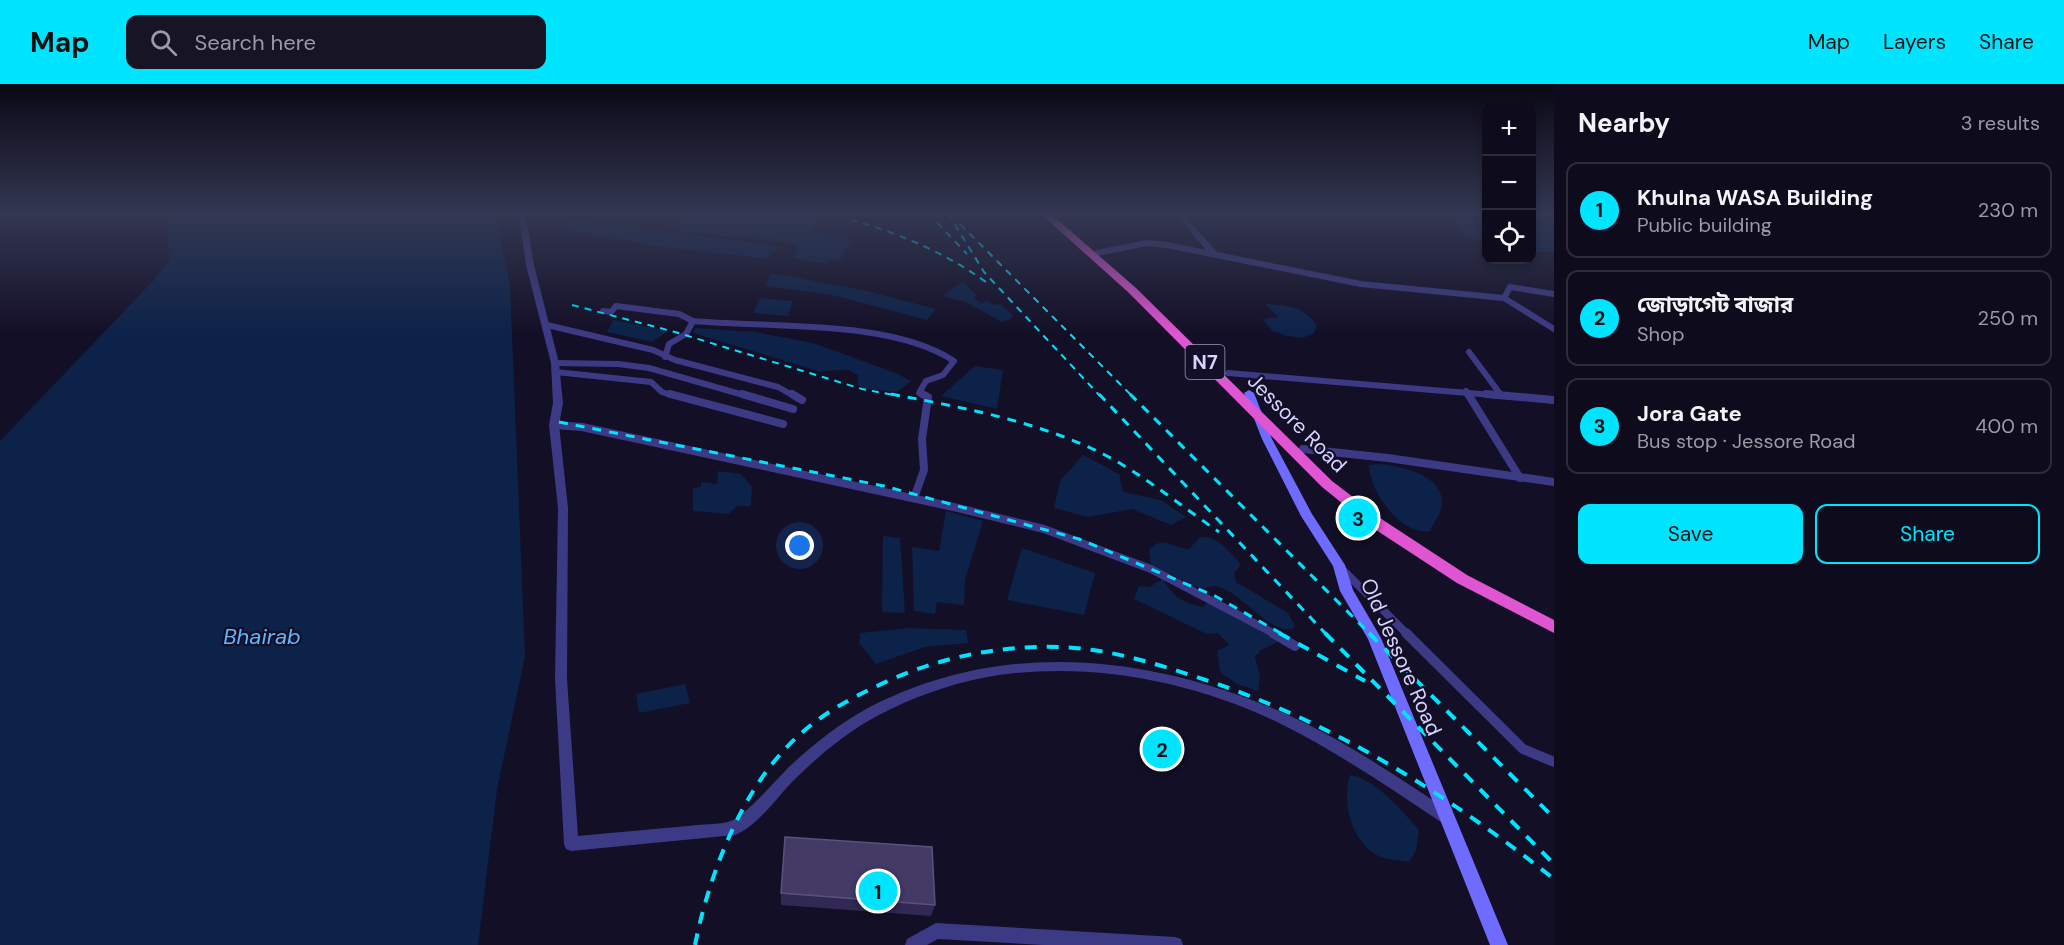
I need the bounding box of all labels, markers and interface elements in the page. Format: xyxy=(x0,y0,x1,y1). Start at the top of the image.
search box xyxy=(126,15,546,69)
text: Map xyxy=(30,24,90,61)
icon: search xyxy=(147,26,180,59)
text: Search here xyxy=(195,28,316,57)
text: Map xyxy=(1808,28,1850,56)
text: Layers xyxy=(1883,28,1946,56)
text: Share xyxy=(1979,28,2034,56)
map controls xyxy=(1482,102,1536,264)
button: + xyxy=(1482,102,1536,156)
text: Nearby xyxy=(1578,106,1670,140)
text: 3 results xyxy=(1961,110,2040,136)
button: − xyxy=(1482,156,1536,210)
text: Khulna WASA Building xyxy=(1637,183,1873,212)
text: 1 xyxy=(1596,197,1603,223)
text: 230 m xyxy=(1978,197,2038,223)
button: locate xyxy=(1482,210,1536,264)
text: Public building xyxy=(1637,212,1772,238)
text: জোড়াগেট বাজার xyxy=(1637,290,1793,319)
text: 2 xyxy=(1594,305,1605,331)
text: 250 m xyxy=(1977,305,2038,331)
text: Shop xyxy=(1637,321,1684,347)
road number: N7 xyxy=(1186,345,1224,379)
street label: Jessore Road xyxy=(1241,367,1353,479)
text: Jora Gate xyxy=(1637,399,1742,428)
text: 3 xyxy=(1593,413,1606,439)
text: 400 m xyxy=(1975,413,2038,439)
text: Bus stop · Jessore Road xyxy=(1637,428,1856,454)
pin: 3 xyxy=(1338,496,1378,540)
button: Save xyxy=(1578,504,1803,564)
button: Share xyxy=(1815,504,2040,564)
your location xyxy=(785,531,814,560)
street label: Old Jessore Road xyxy=(1354,574,1448,740)
water label: Bhairab xyxy=(223,622,301,651)
pin: 2 xyxy=(1142,726,1182,772)
pin: 1 xyxy=(858,868,898,914)

